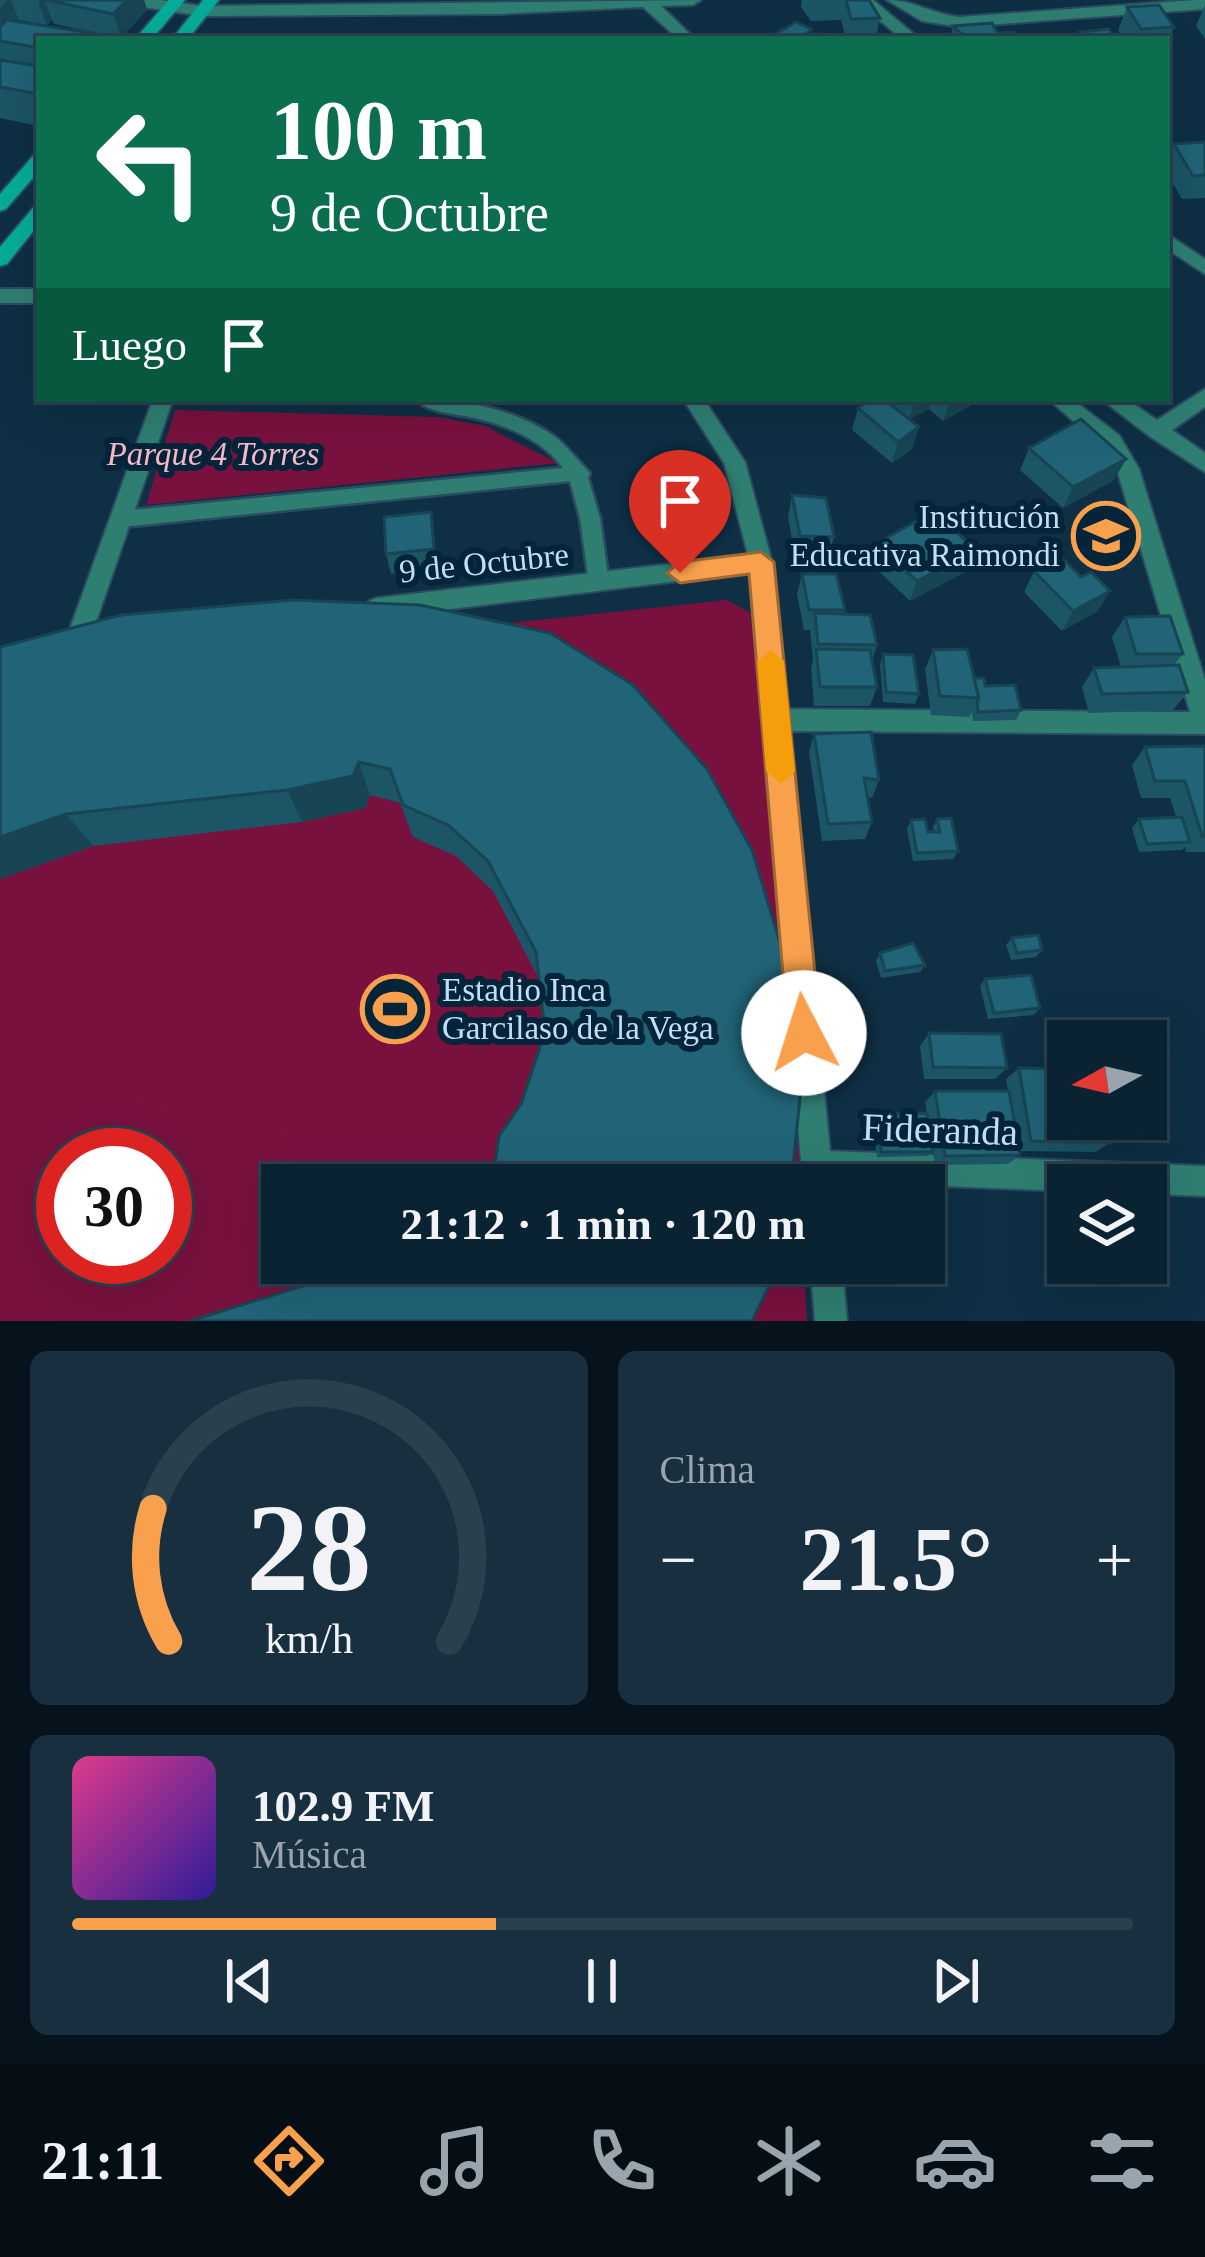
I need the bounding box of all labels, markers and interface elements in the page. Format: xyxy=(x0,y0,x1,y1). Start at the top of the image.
icon: left xyxy=(72,84,228,240)
text: 100 m xyxy=(270,84,487,177)
text: 9 de Octubre xyxy=(270,183,549,243)
icon: arrive xyxy=(211,312,277,378)
text: Luego xyxy=(72,320,187,370)
park label: Parque 4 Torres xyxy=(106,436,319,472)
pin xyxy=(629,450,731,573)
icon: arrive xyxy=(647,468,713,534)
place label: Institución Educativa Raimondi xyxy=(790,499,1060,573)
school or university icon: Institución Educativa Raimondi xyxy=(1071,501,1141,571)
street label: 9 de Octubre xyxy=(397,536,571,590)
position arrow xyxy=(741,970,867,1096)
place label: Estadio Inca Garcilaso de la Vega xyxy=(442,972,714,1046)
sports icon: Estadio Inca Garcilaso de la Vega xyxy=(360,974,430,1044)
north arrow xyxy=(1047,1020,1167,1140)
map controls xyxy=(1047,1020,1167,1284)
street label: Fideranda xyxy=(861,1105,1019,1153)
speed limit sign: 30 xyxy=(36,1128,192,1284)
button: layers xyxy=(1047,1164,1167,1284)
text: 21:12 · 1 min · 120 m xyxy=(401,1199,806,1249)
text: Clima xyxy=(660,1448,755,1491)
text: 28 xyxy=(246,1479,371,1617)
text: 21.5° xyxy=(800,1510,993,1609)
text: − xyxy=(660,1523,697,1596)
text: + xyxy=(1096,1523,1133,1596)
text: km/h xyxy=(265,1615,353,1662)
text: 102.9 FM xyxy=(252,1781,434,1831)
text: Música xyxy=(252,1833,367,1876)
icon: previous xyxy=(216,1948,282,2014)
icon: pause xyxy=(569,1948,635,2014)
icon: next xyxy=(923,1948,989,2014)
icon: directions xyxy=(247,2119,331,2203)
icon: music xyxy=(413,2119,497,2203)
icon: phone xyxy=(580,2119,664,2203)
icon: climate xyxy=(747,2119,831,2203)
icon: car xyxy=(913,2119,997,2203)
icon: filters xyxy=(1080,2119,1164,2203)
text: 21:11 xyxy=(41,2131,164,2191)

